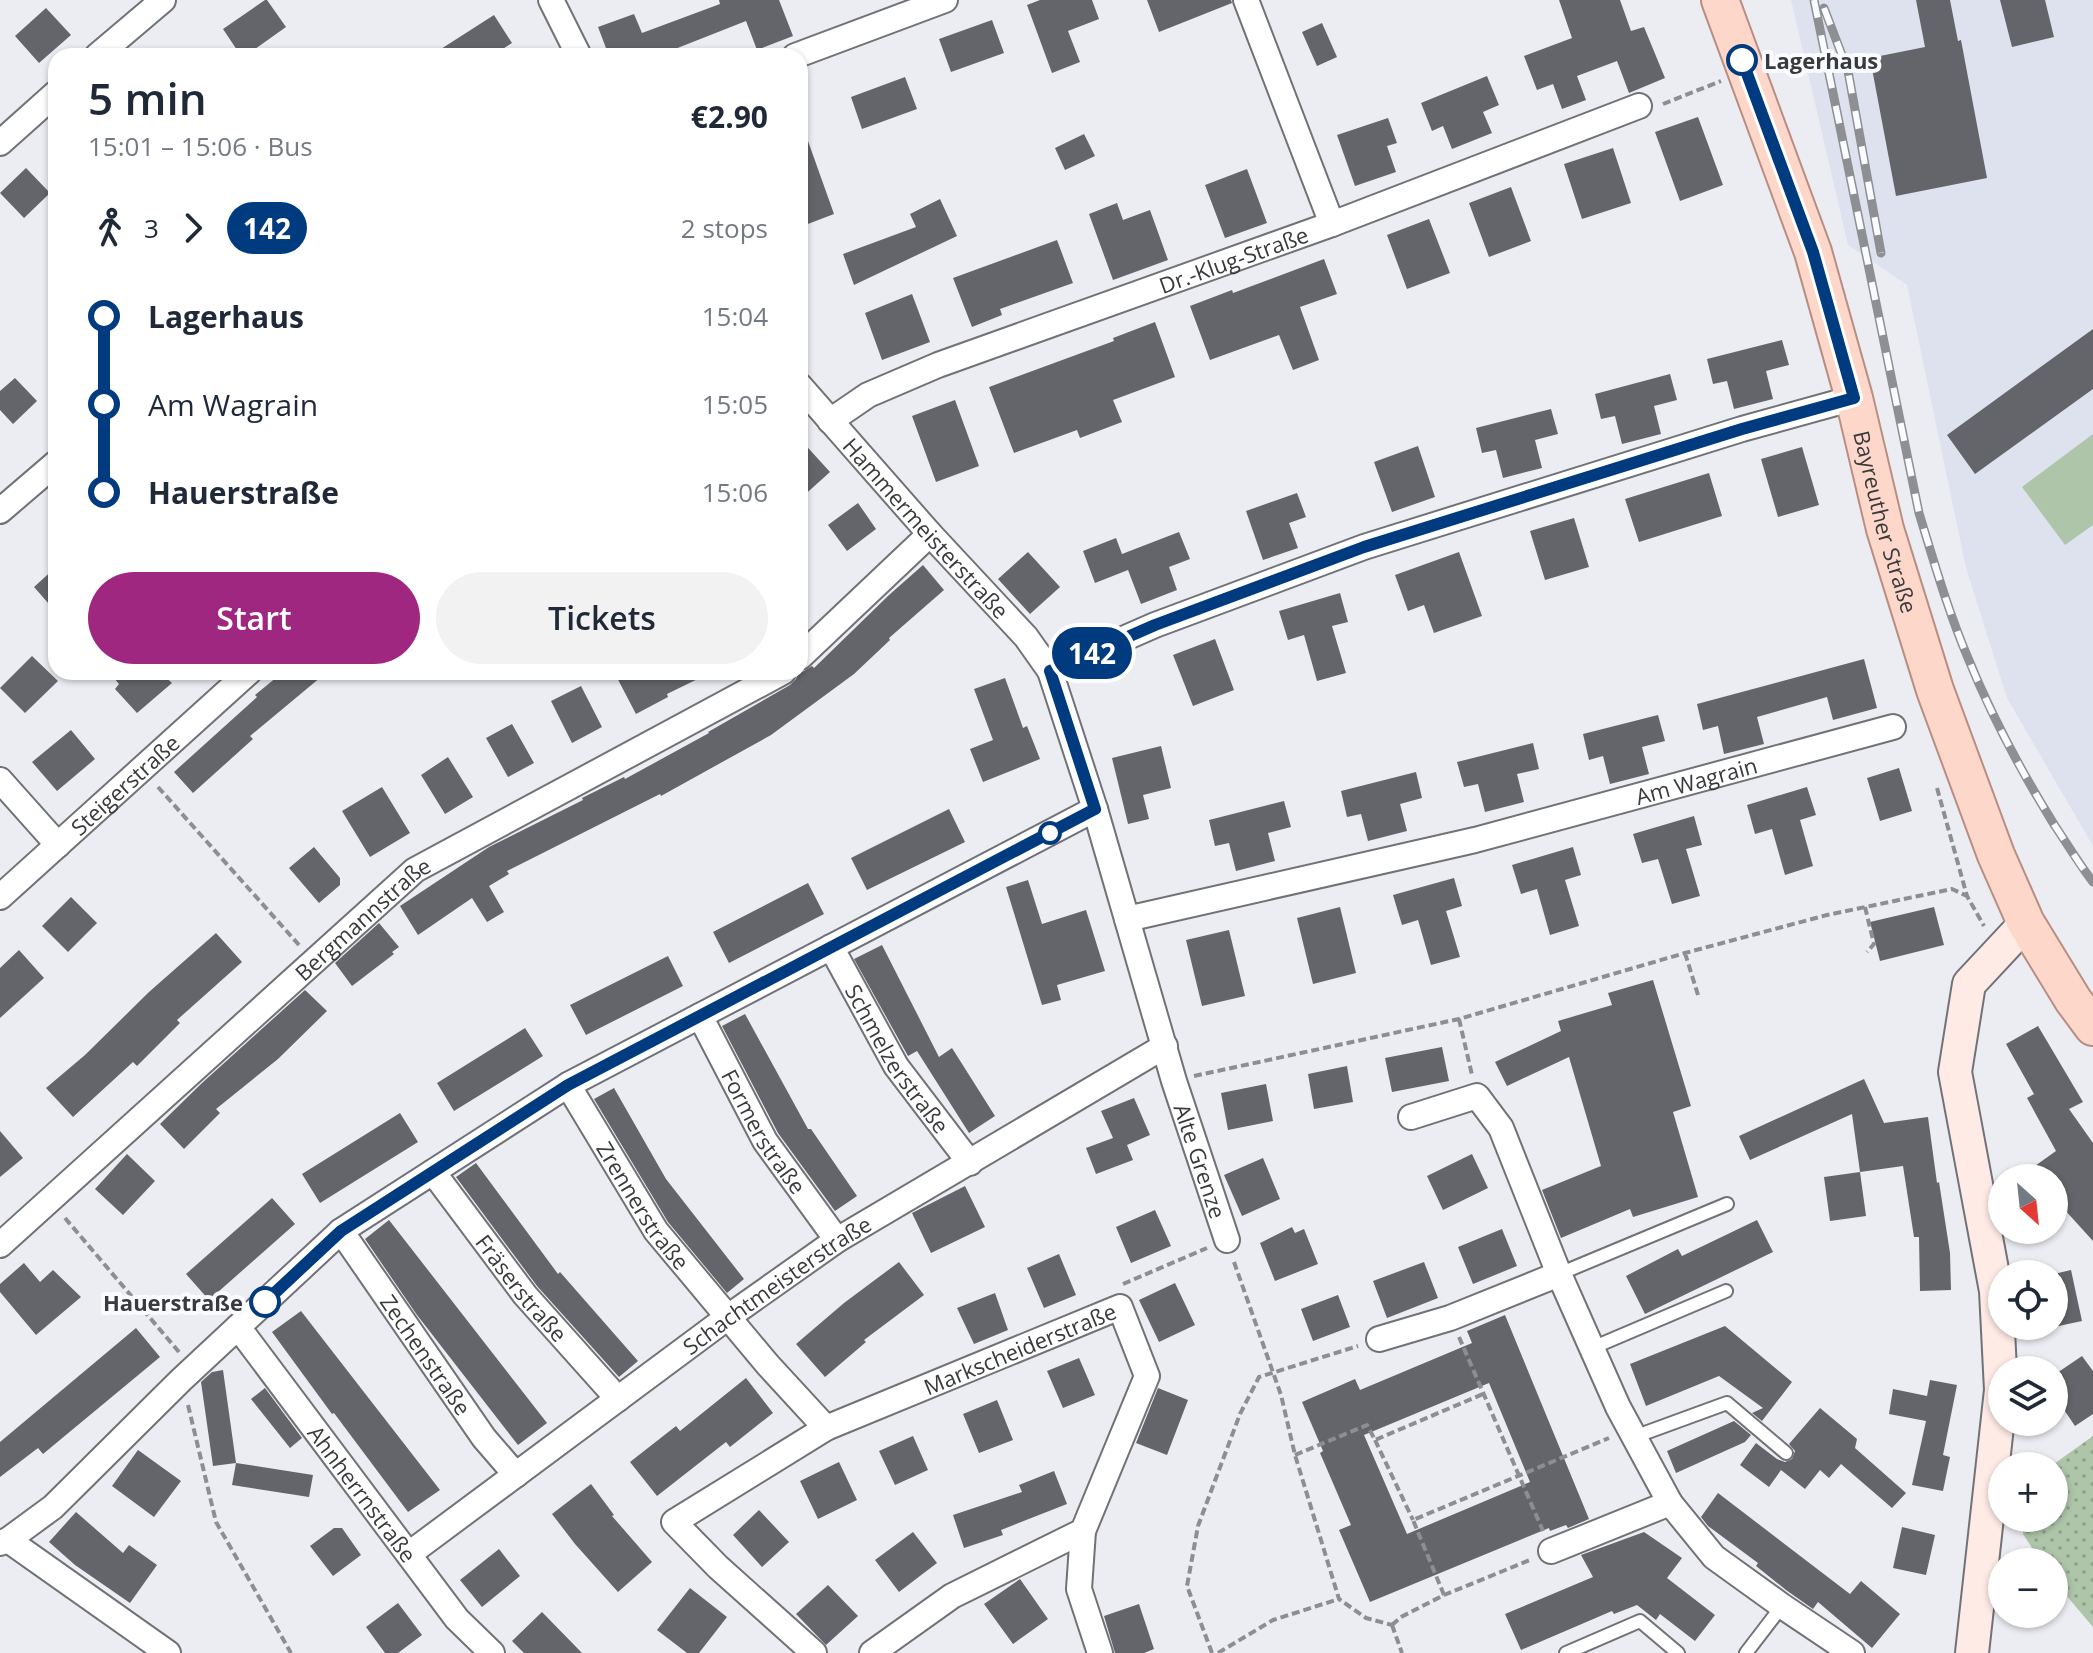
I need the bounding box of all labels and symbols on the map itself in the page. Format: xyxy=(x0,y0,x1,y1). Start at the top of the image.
marker: Lagerhaus xyxy=(1727,45,1757,75)
place label: Lagerhaus xyxy=(1764,45,1878,75)
street label: Dr.-Klug-Straße xyxy=(1155,219,1312,300)
street label: Bayreuther Straße xyxy=(1847,427,1925,617)
street label: Hammermeisterstraße xyxy=(837,431,1016,625)
line badge: 142 xyxy=(1046,627,1138,679)
street label: Steigerstraße xyxy=(64,727,185,841)
street label: Am Wagrain xyxy=(1632,749,1760,811)
unlabelled marker xyxy=(1039,822,1061,844)
street label: Bergmannstraße xyxy=(288,850,435,987)
street label: Schmelzerstraße xyxy=(839,979,957,1139)
street label: Formerstraße xyxy=(715,1064,813,1200)
street label: Alte Grenze xyxy=(1168,1100,1234,1222)
street label: Zrennerstraße xyxy=(590,1136,697,1276)
north arrow xyxy=(1988,1164,2068,1244)
street label: Schachtmeisterstraße xyxy=(676,1208,877,1361)
street label: Fräserstraße xyxy=(469,1228,574,1348)
place label: Hauerstraße xyxy=(103,1287,243,1317)
marker: Hauerstraße xyxy=(250,1287,280,1317)
street label: Zechenstraße xyxy=(374,1288,479,1421)
street label: Markscheiderstraße xyxy=(919,1295,1120,1401)
street label: Ahnherrnstraße xyxy=(302,1419,424,1568)

